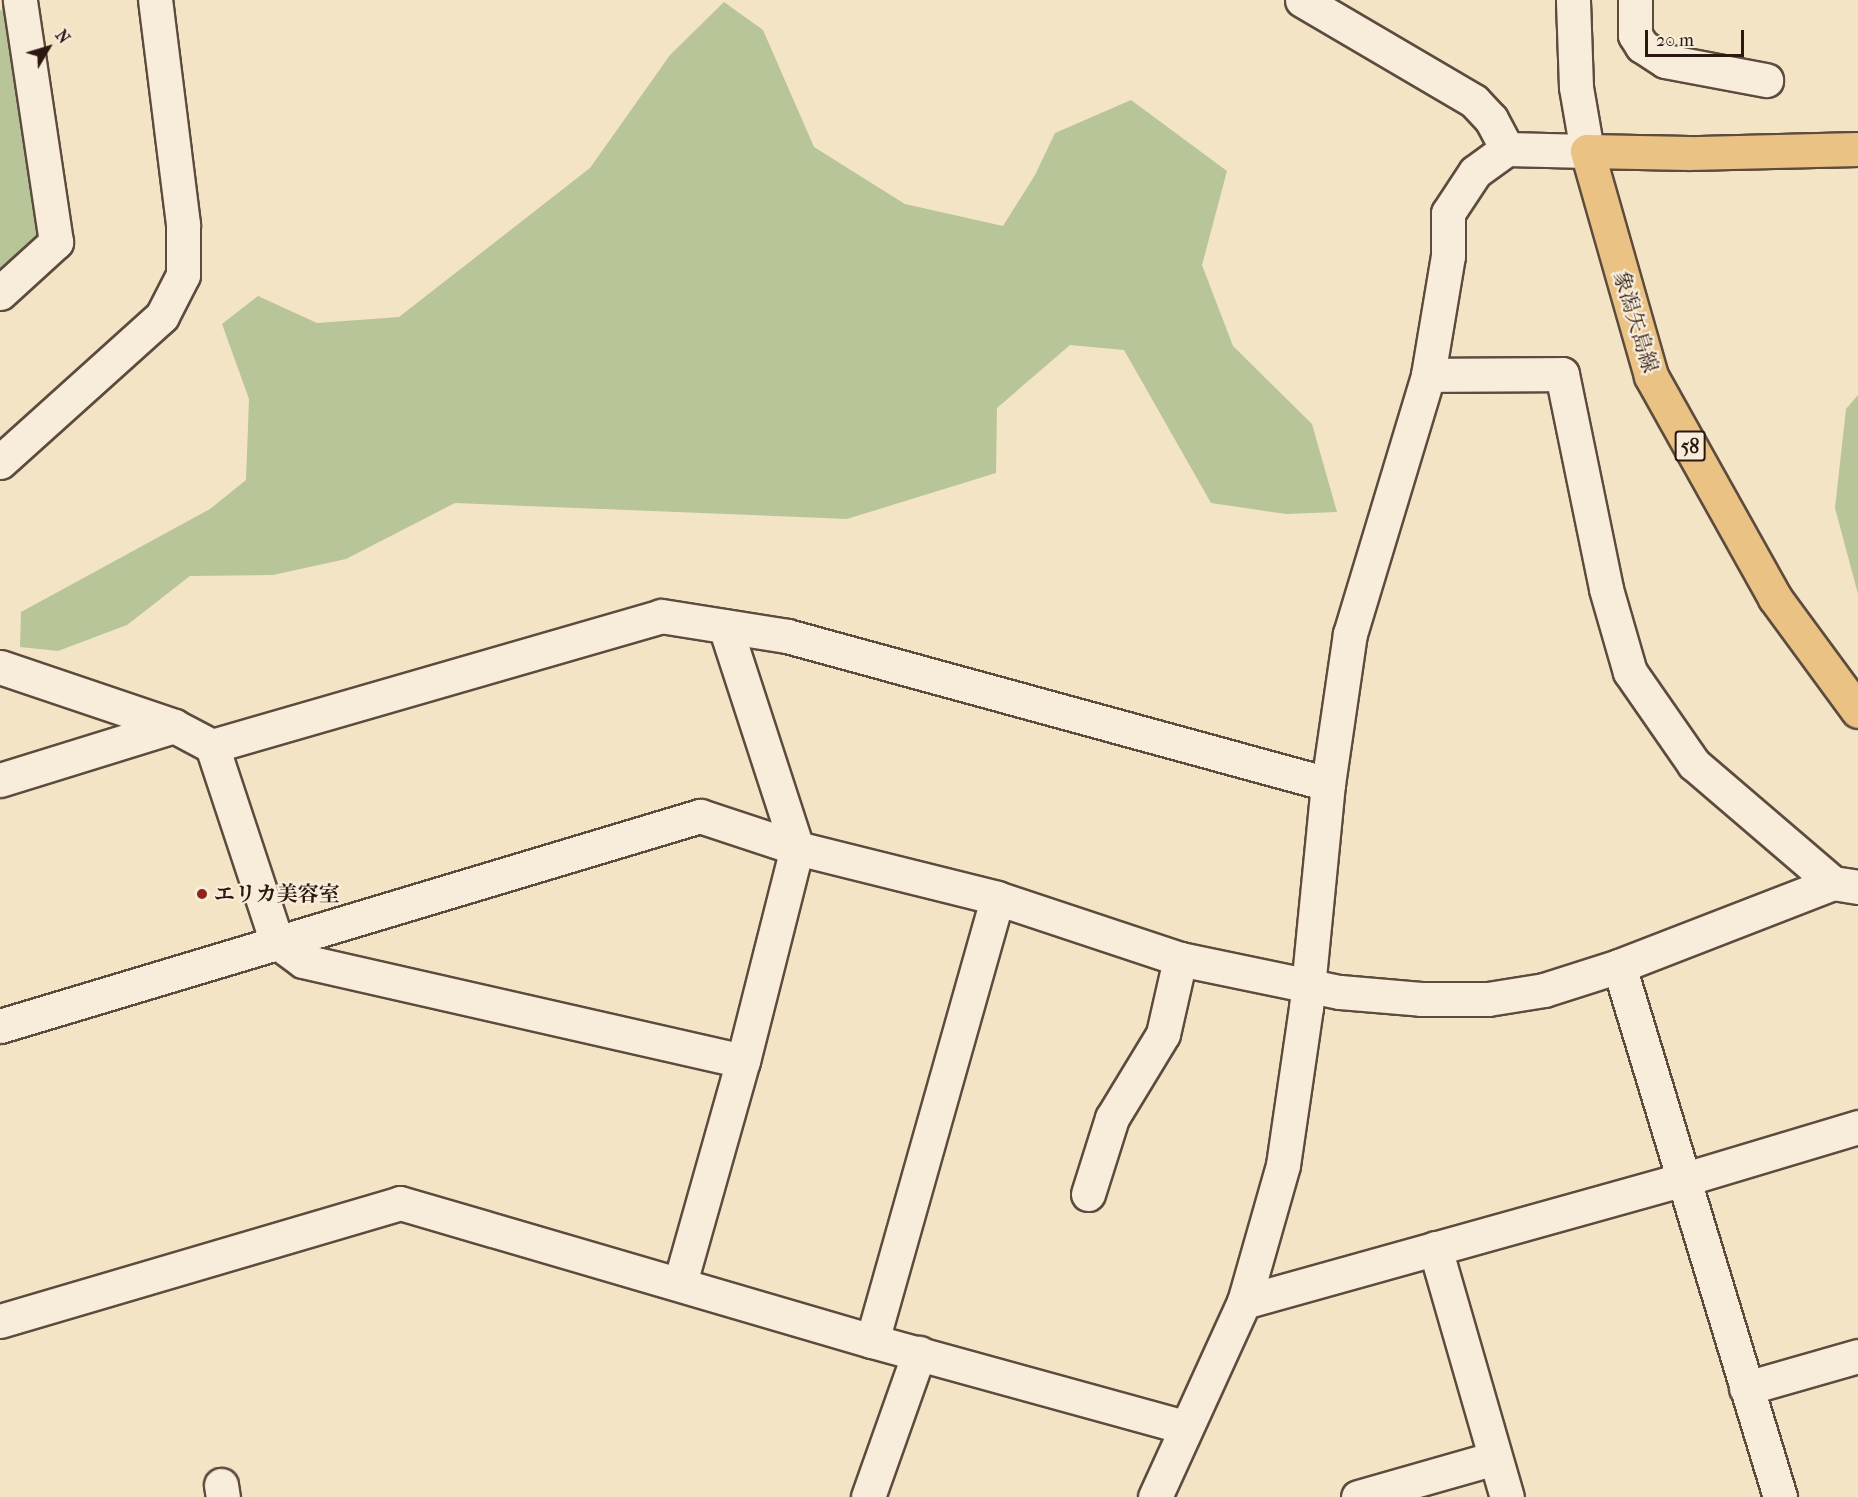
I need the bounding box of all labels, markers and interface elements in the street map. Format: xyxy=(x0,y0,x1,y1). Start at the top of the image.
north arrow xyxy=(18,18,78,78)
scale bar xyxy=(1648,18,1747,56)
text: N xyxy=(51,26,74,47)
text: 20 m xyxy=(1656,30,1694,51)
street label: 象潟矢島線 xyxy=(1609,268,1663,376)
road number: 58 xyxy=(1674,429,1706,463)
place label: エリカ美容室 xyxy=(214,881,340,907)
marker: エリカ美容室 xyxy=(195,887,209,901)

